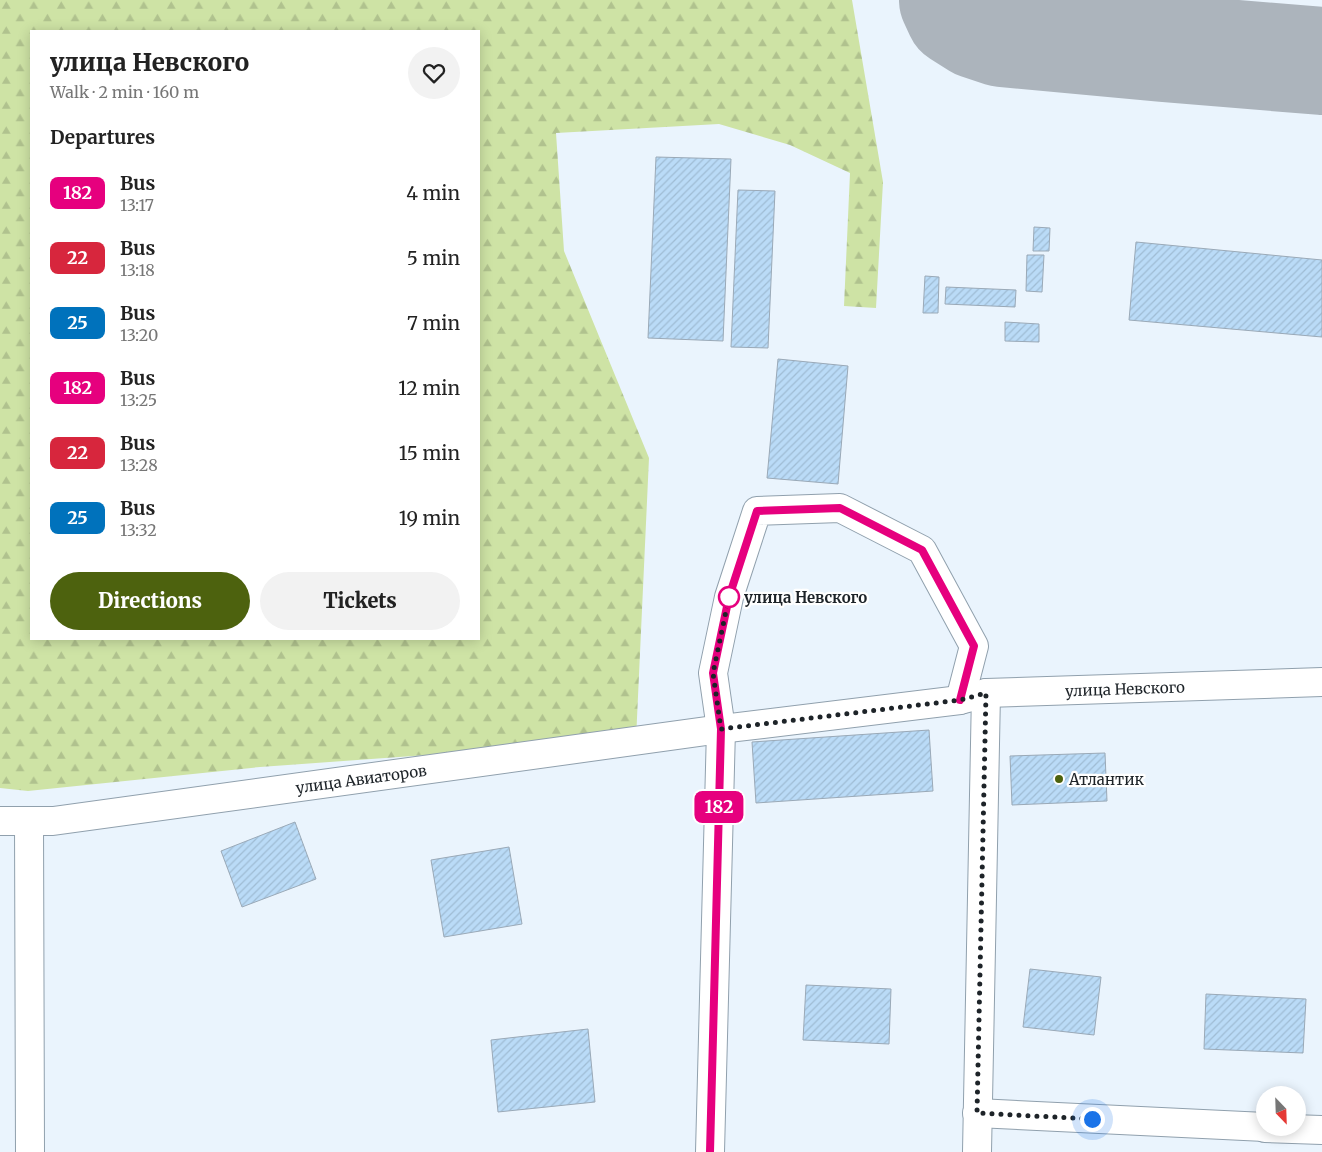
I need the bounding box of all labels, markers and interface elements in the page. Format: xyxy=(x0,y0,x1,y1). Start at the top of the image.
text: улица Невского xyxy=(50,47,249,78)
button: heart xyxy=(408,47,460,99)
text: Walk · 2 min · 160 m xyxy=(50,82,199,102)
text: Departures xyxy=(50,125,155,149)
text: Bus xyxy=(120,171,155,195)
text: 182 xyxy=(63,181,92,204)
text: 4 min xyxy=(406,181,460,205)
text: 13:17 xyxy=(120,195,154,215)
text: Bus xyxy=(120,236,155,260)
text: 22 xyxy=(67,246,88,269)
text: 5 min xyxy=(407,246,460,270)
text: 13:18 xyxy=(120,260,155,280)
text: Bus xyxy=(120,301,155,325)
text: 25 xyxy=(67,311,88,334)
text: 7 min xyxy=(407,311,460,335)
text: 13:20 xyxy=(120,325,158,345)
text: Bus xyxy=(120,366,155,390)
text: 182 xyxy=(63,376,92,399)
text: 12 min xyxy=(398,376,460,400)
text: 13:25 xyxy=(120,390,157,410)
text: Bus xyxy=(120,431,155,455)
text: 22 xyxy=(67,441,88,464)
text: 15 min xyxy=(399,441,460,465)
text: 13:28 xyxy=(120,455,158,475)
text: Bus xyxy=(120,496,155,520)
text: 25 xyxy=(67,506,88,529)
text: 19 min xyxy=(399,506,460,530)
text: 13:32 xyxy=(120,520,157,540)
button: Directions xyxy=(50,572,250,630)
button: Tickets xyxy=(260,572,460,630)
marker: улица Невского xyxy=(718,586,740,608)
place label: улица Невского xyxy=(744,588,867,607)
street label: улица Невского xyxy=(1065,677,1185,700)
street label: улица Авиаторов xyxy=(294,760,428,797)
place label: Атлантик xyxy=(1068,770,1144,789)
marker: Атлантик xyxy=(1053,773,1065,785)
line badge: 182 xyxy=(690,791,748,823)
text: 182 xyxy=(704,795,734,818)
north arrow xyxy=(1256,1086,1306,1136)
map controls xyxy=(1256,1086,1306,1136)
your location xyxy=(1080,1107,1105,1132)

